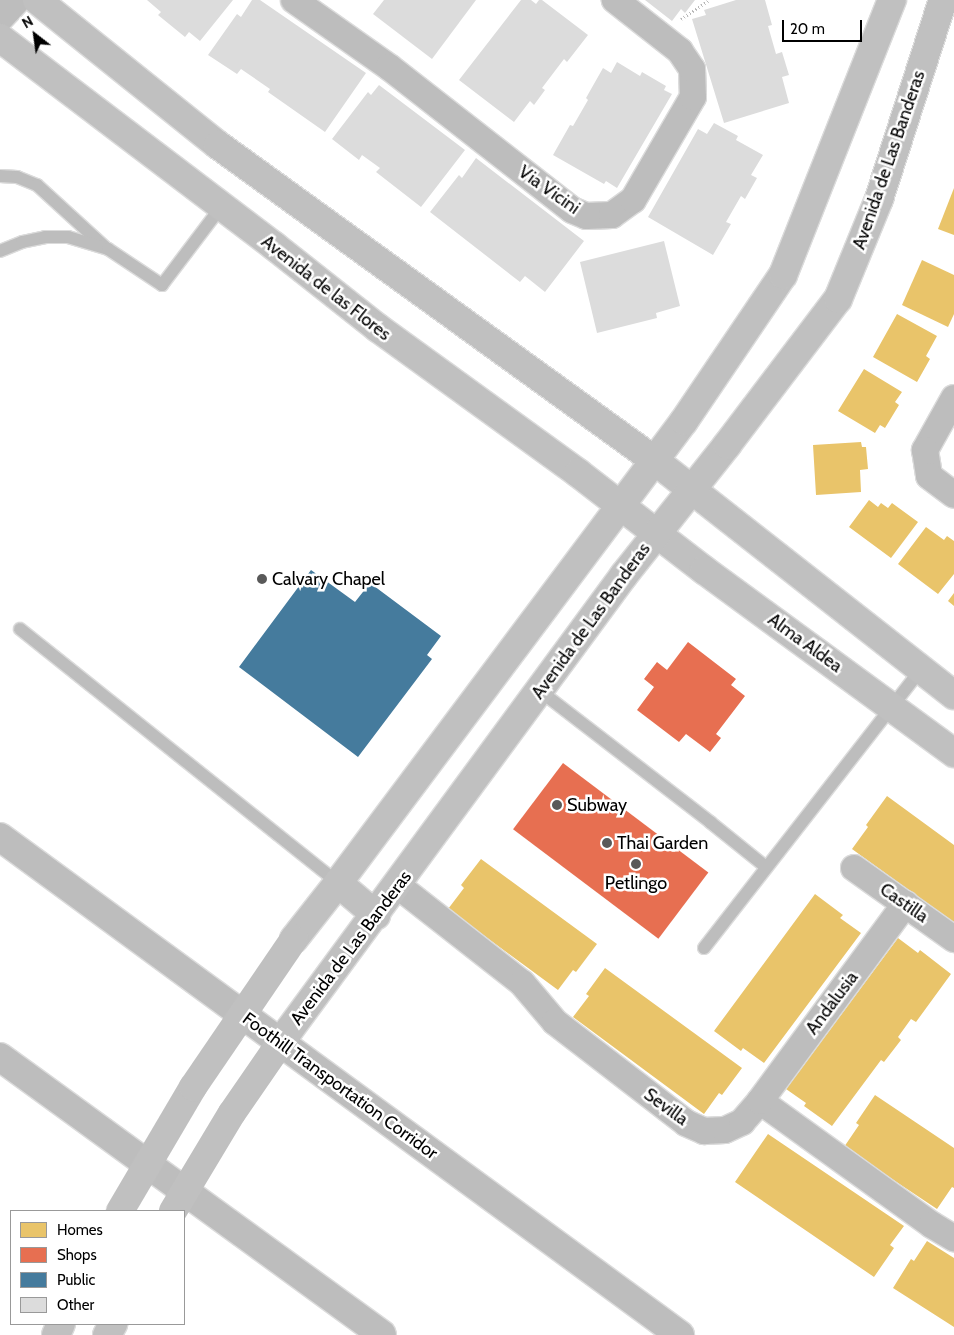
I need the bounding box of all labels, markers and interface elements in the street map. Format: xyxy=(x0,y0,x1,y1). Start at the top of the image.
north arrow xyxy=(10,10,60,60)
scale bar xyxy=(784,10,864,42)
text: N xyxy=(19,12,36,32)
text: 20 m xyxy=(790,20,825,38)
street label: Avenida de Las Banderas xyxy=(848,68,930,252)
street label: Via Vicini xyxy=(514,161,584,219)
street label: Avenida de las Flores xyxy=(257,231,395,345)
street label: Avenida de Las Banderas xyxy=(527,539,655,703)
place label: Calvary Chapel xyxy=(272,568,385,590)
marker: Calvary Chapel xyxy=(256,573,268,585)
street label: Alma Aldea xyxy=(764,609,846,677)
place label: Subway xyxy=(567,794,627,816)
marker: Subway xyxy=(551,799,563,811)
place label: Thai Garden xyxy=(617,832,708,854)
marker: Thai Garden xyxy=(601,837,613,849)
marker: Petlingo xyxy=(630,858,642,870)
street label: Avenida de Las Banderas xyxy=(286,867,416,1029)
place label: Petlingo xyxy=(605,872,667,894)
street label: Castilla xyxy=(876,879,932,927)
street label: Andalusia xyxy=(801,967,863,1039)
street label: Foothill Transportation Corridor xyxy=(238,1008,442,1164)
street label: Sevilla xyxy=(640,1084,692,1130)
legend xyxy=(10,1210,185,1325)
text: Homes xyxy=(57,1221,103,1239)
text: Shops xyxy=(57,1246,97,1264)
text: Public xyxy=(57,1271,95,1289)
text: Other xyxy=(57,1296,94,1314)

